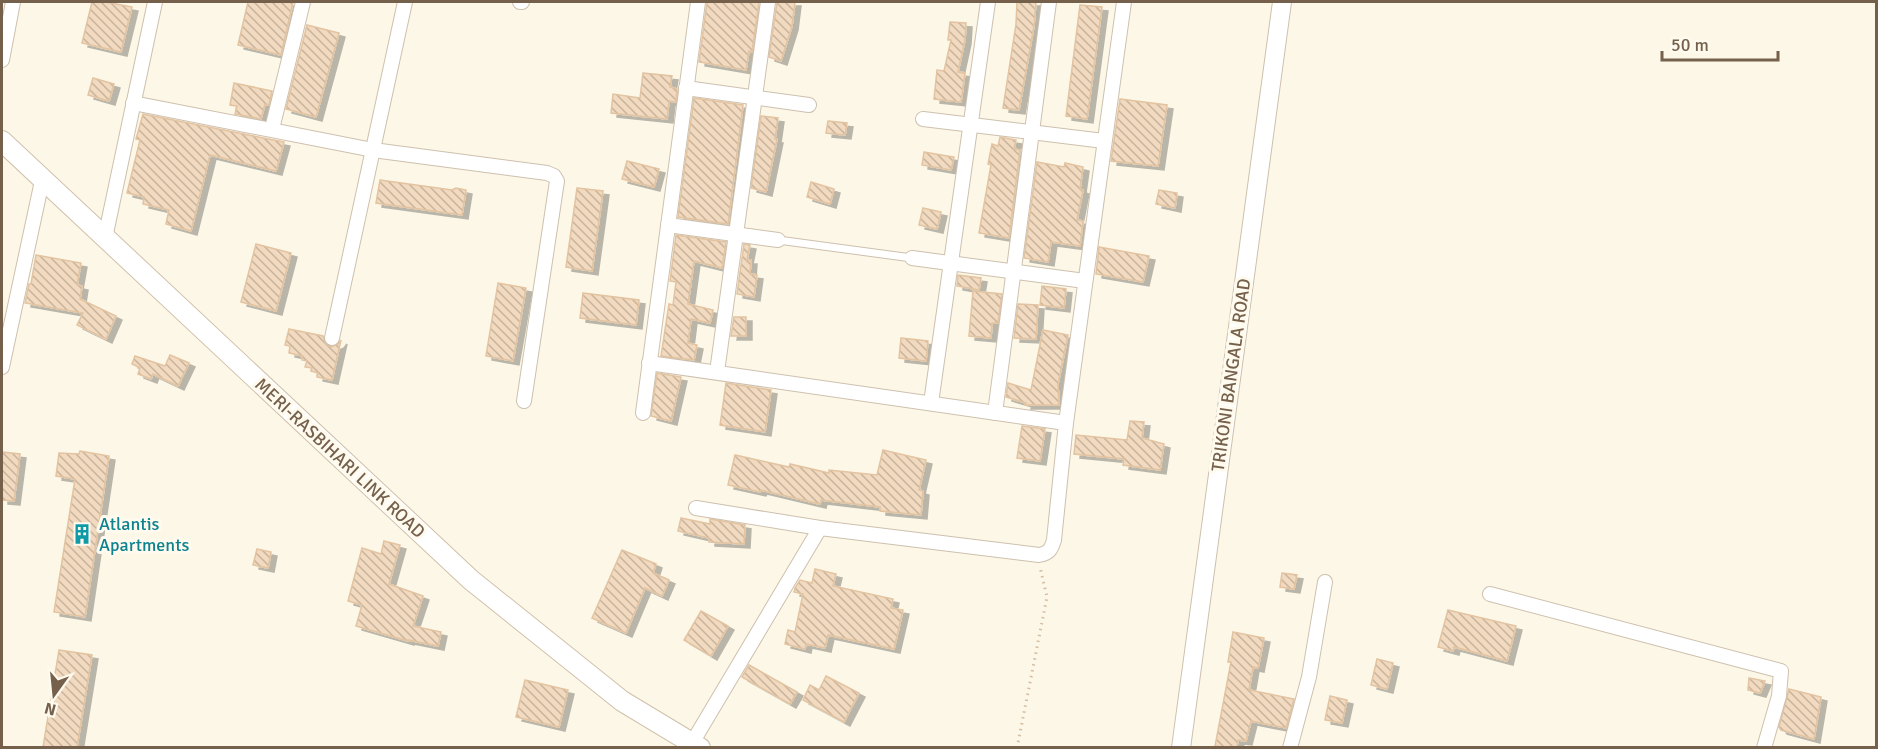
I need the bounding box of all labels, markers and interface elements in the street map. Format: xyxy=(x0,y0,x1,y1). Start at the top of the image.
scale bar xyxy=(1662,24,1778,62)
text: 50 m xyxy=(1671,34,1709,56)
street label: TRIKONI BANGALA ROAD xyxy=(1207,277,1255,473)
street label: MERI-RASBIHARI LINK ROAD xyxy=(250,373,430,543)
place label: Atlantis Apartments xyxy=(99,513,189,556)
building icon: Atlantis Apartments xyxy=(70,522,94,546)
north arrow xyxy=(24,665,84,725)
text: N xyxy=(42,697,58,720)

